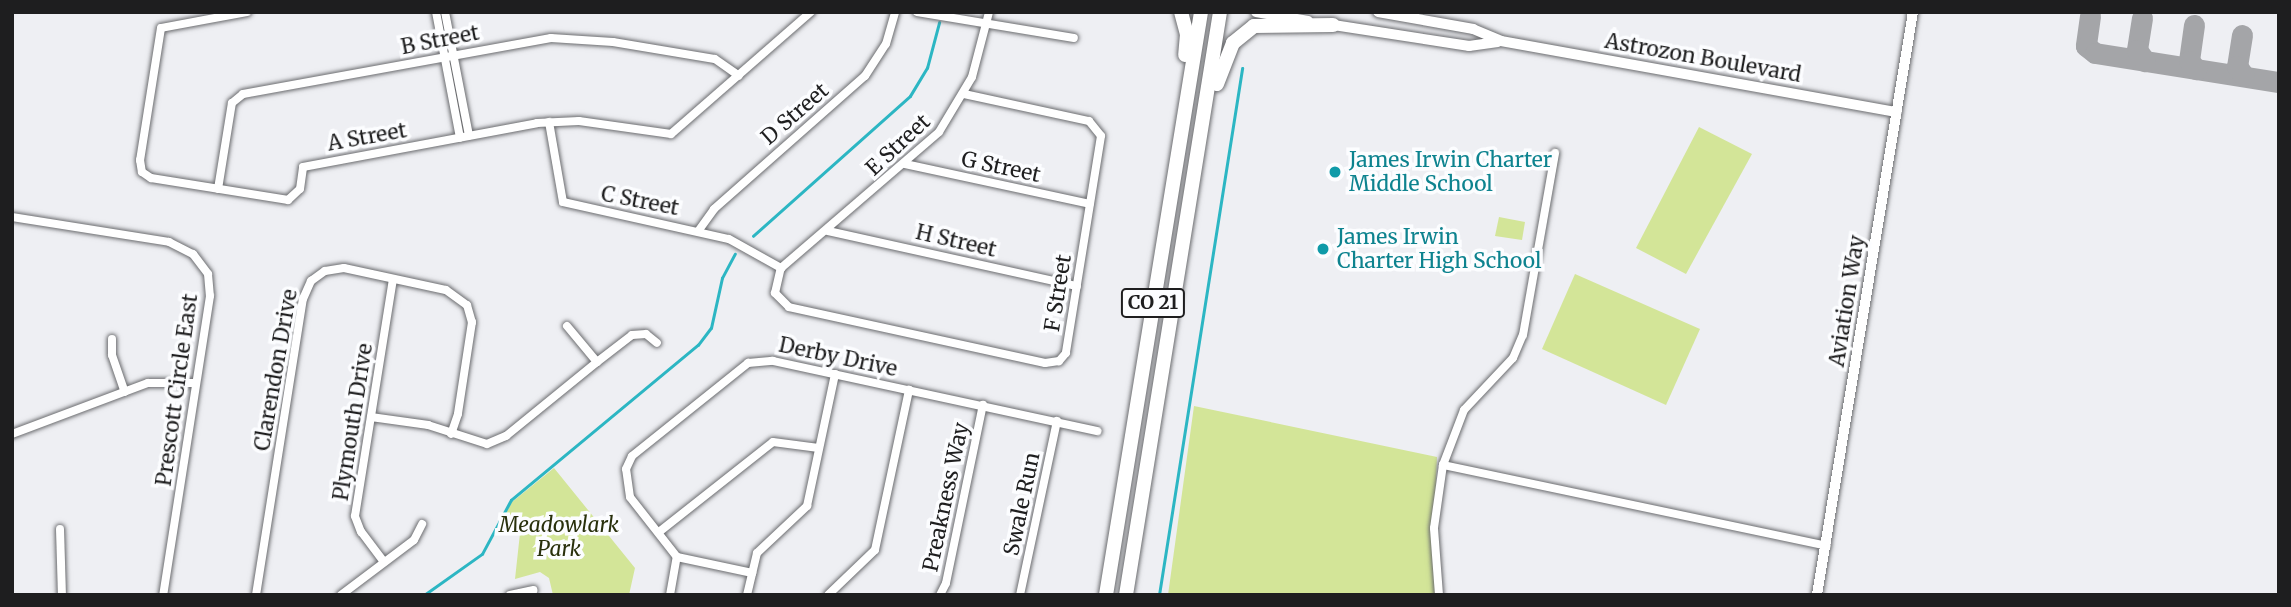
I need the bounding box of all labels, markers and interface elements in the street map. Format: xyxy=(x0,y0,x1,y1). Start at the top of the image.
street label: B Street xyxy=(399,20,481,60)
street label: Astrozon Boulevard xyxy=(1603,28,1803,88)
street label: D Street xyxy=(756,78,834,150)
street label: E Street xyxy=(861,109,935,181)
street label: A Street xyxy=(325,118,409,156)
street label: G Street xyxy=(959,146,1043,188)
place label: James Irwin Charter Middle School xyxy=(1349,147,1552,197)
marker: James Irwin Charter Middle School xyxy=(1327,164,1343,180)
street label: C Street xyxy=(599,181,681,221)
street label: H Street xyxy=(913,220,999,262)
place label: James Irwin Charter High School xyxy=(1337,224,1541,274)
street label: Aviation Way xyxy=(1824,234,1870,368)
marker: James Irwin Charter High School xyxy=(1315,241,1331,257)
street label: F Street xyxy=(1039,253,1077,333)
street label: Clarendon Drive xyxy=(249,287,303,453)
road number: CO 21 xyxy=(1120,288,1186,318)
street label: Prescott Circle East xyxy=(151,292,203,488)
street label: Derby Drive xyxy=(776,332,900,382)
street label: Plymouth Drive xyxy=(328,341,378,503)
street label: Preakness Way xyxy=(918,420,974,574)
street label: Swale Run xyxy=(999,450,1045,558)
park label: Meadowlark Park xyxy=(499,512,619,562)

